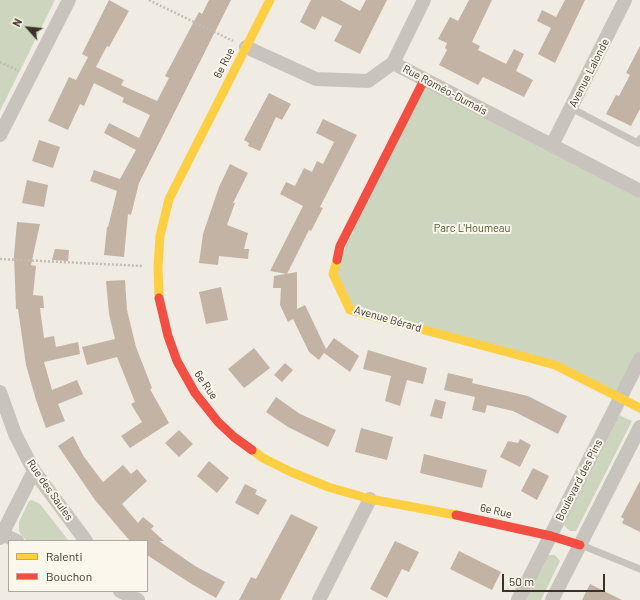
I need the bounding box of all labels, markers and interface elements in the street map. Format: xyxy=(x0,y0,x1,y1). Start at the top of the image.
north arrow xyxy=(8,8,48,48)
text: N xyxy=(9,16,24,29)
street label: Avenue Lalonde xyxy=(566,36,612,110)
street label: 6e Rue xyxy=(211,46,237,80)
street label: Rue Roméo-Dumais xyxy=(400,62,490,118)
park label: Parc L'Houmeau xyxy=(434,221,510,235)
street label: Avenue Bérard xyxy=(353,303,423,335)
street label: 6e Rue xyxy=(192,368,220,402)
street label: Boulevard des Pins xyxy=(553,437,605,523)
street label: Rue des Saules xyxy=(24,457,76,523)
street label: 6e Rue xyxy=(479,501,513,521)
legend xyxy=(8,540,148,592)
text: Ralenti xyxy=(46,549,83,563)
scale bar xyxy=(504,566,607,592)
text: Bouchon xyxy=(46,569,92,583)
text: 50 m xyxy=(509,574,534,588)

